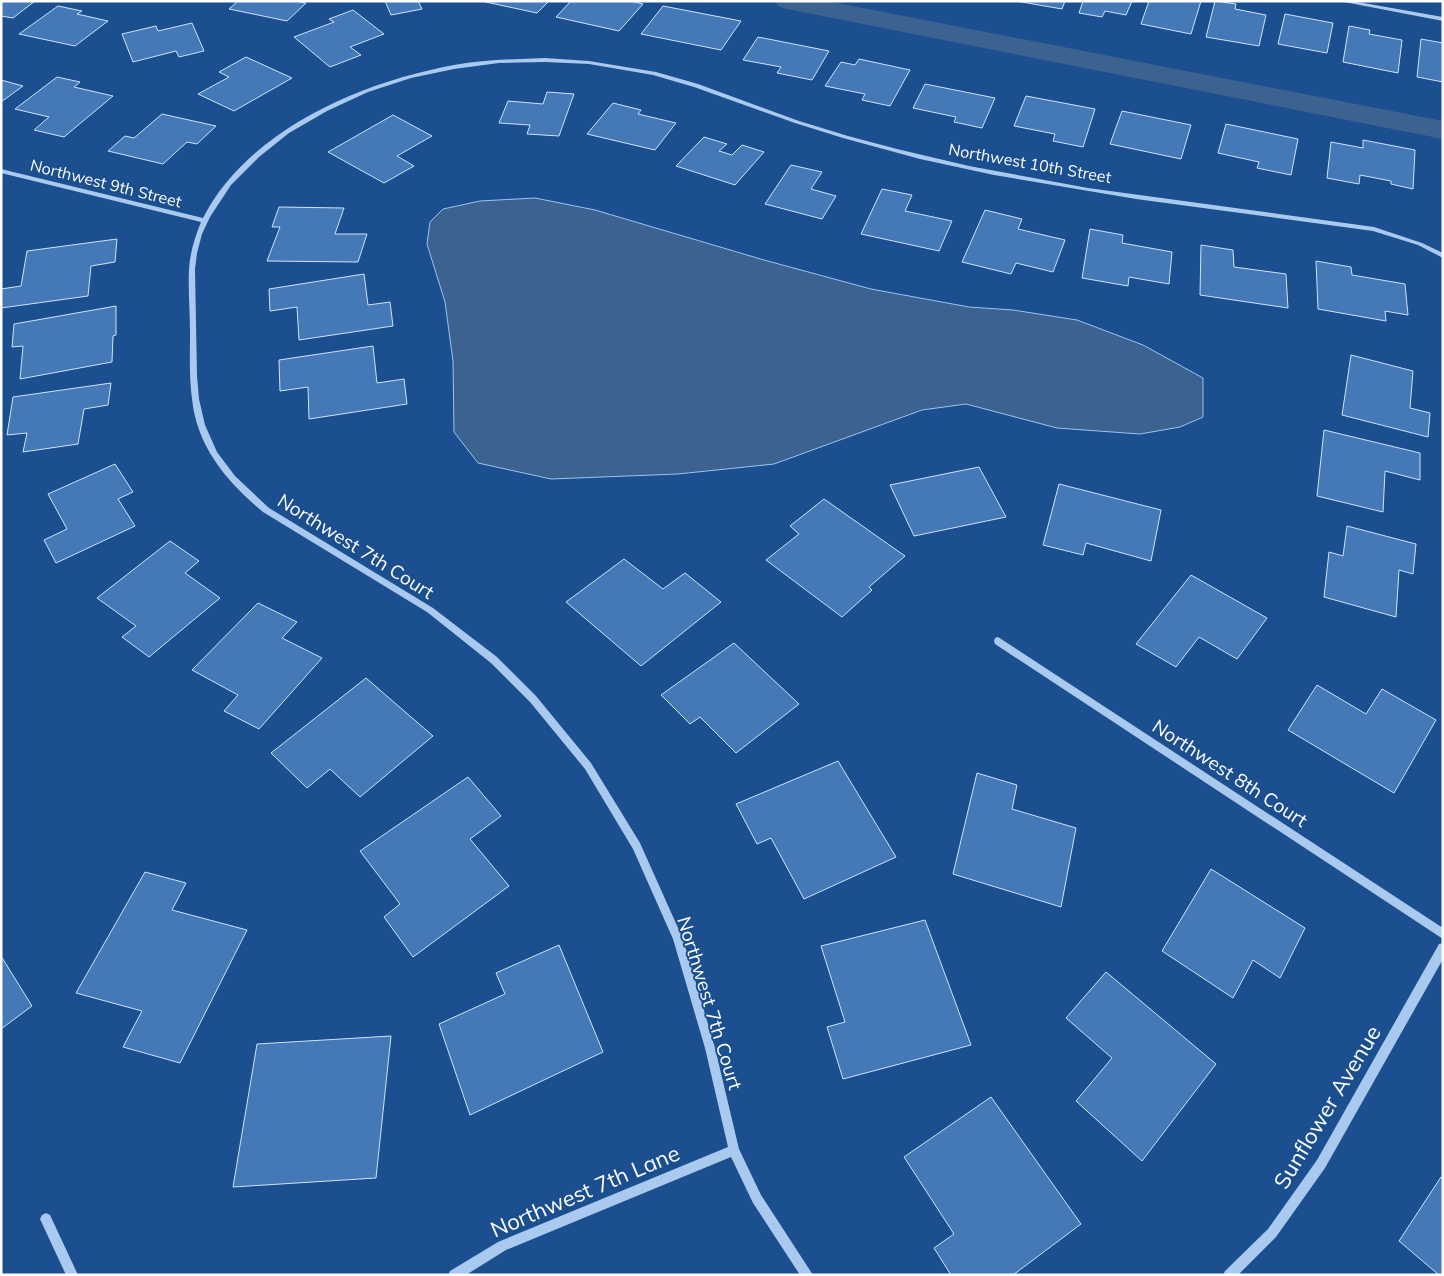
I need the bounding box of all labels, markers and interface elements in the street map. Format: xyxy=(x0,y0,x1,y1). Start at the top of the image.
street label: Northwest 10th Street xyxy=(947,139,1113,187)
street label: Northwest 9th Street xyxy=(28,155,184,212)
street label: Northwest 7th Court xyxy=(273,488,439,604)
street label: Northwest 8th Court xyxy=(1148,714,1312,832)
street label: Northwest 7th Court xyxy=(672,913,748,1093)
street label: Sunflower Avenue xyxy=(1267,1020,1387,1194)
street label: Northwest 7th Lane xyxy=(486,1138,684,1244)

